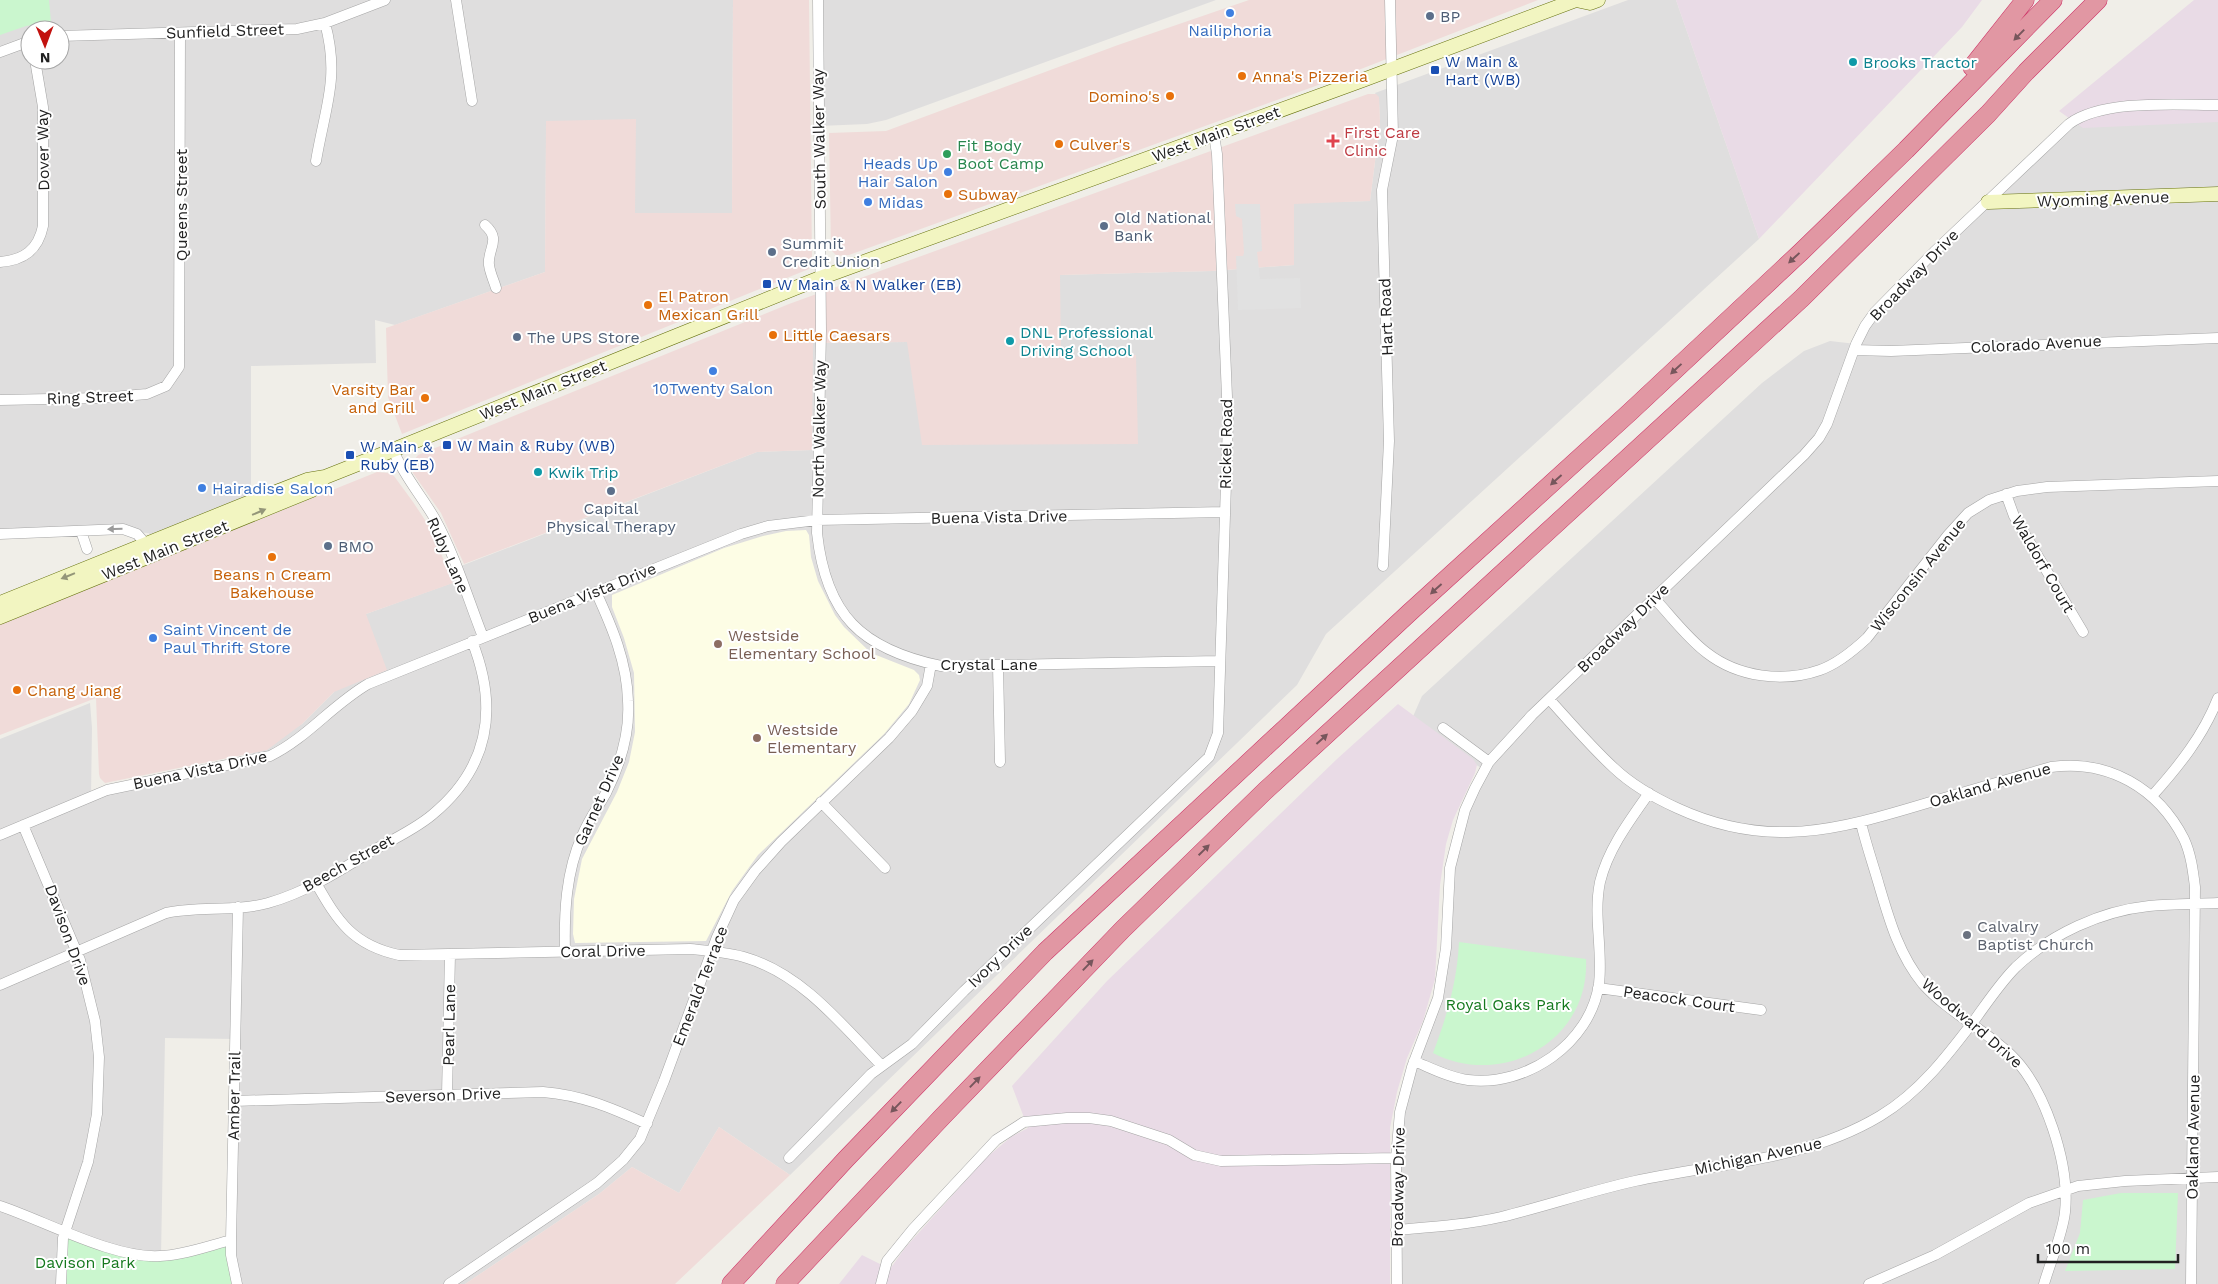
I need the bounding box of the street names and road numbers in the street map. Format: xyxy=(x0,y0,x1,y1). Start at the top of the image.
street label: Sunfield Street xyxy=(166,19,285,43)
street label: South Walker Way xyxy=(808,68,830,210)
street label: West Main Street xyxy=(1149,102,1283,166)
street label: Dover Way xyxy=(33,108,53,191)
street label: Queens Street xyxy=(172,149,191,261)
street label: Wyoming Avenue xyxy=(2036,187,2170,211)
street label: Broadway Drive xyxy=(1865,225,1963,325)
street label: Hart Road xyxy=(1375,278,1397,356)
street label: Colorado Avenue xyxy=(1970,331,2102,357)
street label: West Main Street xyxy=(477,356,609,424)
street label: North Walker Way xyxy=(808,359,830,498)
street label: Ring Street xyxy=(46,386,134,408)
street label: Rickel Road xyxy=(1216,399,1236,489)
street label: Buena Vista Drive xyxy=(930,506,1068,528)
street label: Waldorf Court xyxy=(2007,512,2079,616)
street label: Ruby Lane xyxy=(423,514,473,596)
street label: Wisconsin Avenue xyxy=(1866,514,1970,636)
street label: West Main Street xyxy=(99,516,231,584)
street label: Buena Vista Drive xyxy=(525,559,659,627)
street label: Broadway Drive xyxy=(1573,579,1673,677)
street label: Crystal Lane xyxy=(940,655,1038,674)
street label: Buena Vista Drive xyxy=(131,746,269,794)
street label: Garnet Drive xyxy=(570,751,628,849)
street label: Oakland Avenue xyxy=(1927,759,2053,811)
street label: Beech Street xyxy=(299,830,397,896)
street label: Davison Drive xyxy=(41,882,95,988)
street label: Ivory Drive xyxy=(964,921,1036,991)
street label: Emerald Terrace xyxy=(668,923,732,1049)
street label: Coral Drive xyxy=(560,941,646,961)
street label: Woodward Drive xyxy=(1918,974,2026,1072)
street label: Peacock Court xyxy=(1622,982,1736,1016)
street label: Pearl Lane xyxy=(439,984,459,1066)
street label: Amber Trail xyxy=(224,1051,244,1141)
street label: Oakland Avenue xyxy=(2182,1074,2204,1200)
street label: Severson Drive xyxy=(385,1083,501,1107)
street label: Broadway Drive xyxy=(1387,1127,1409,1247)
street label: Michigan Avenue xyxy=(1692,1133,1824,1179)

